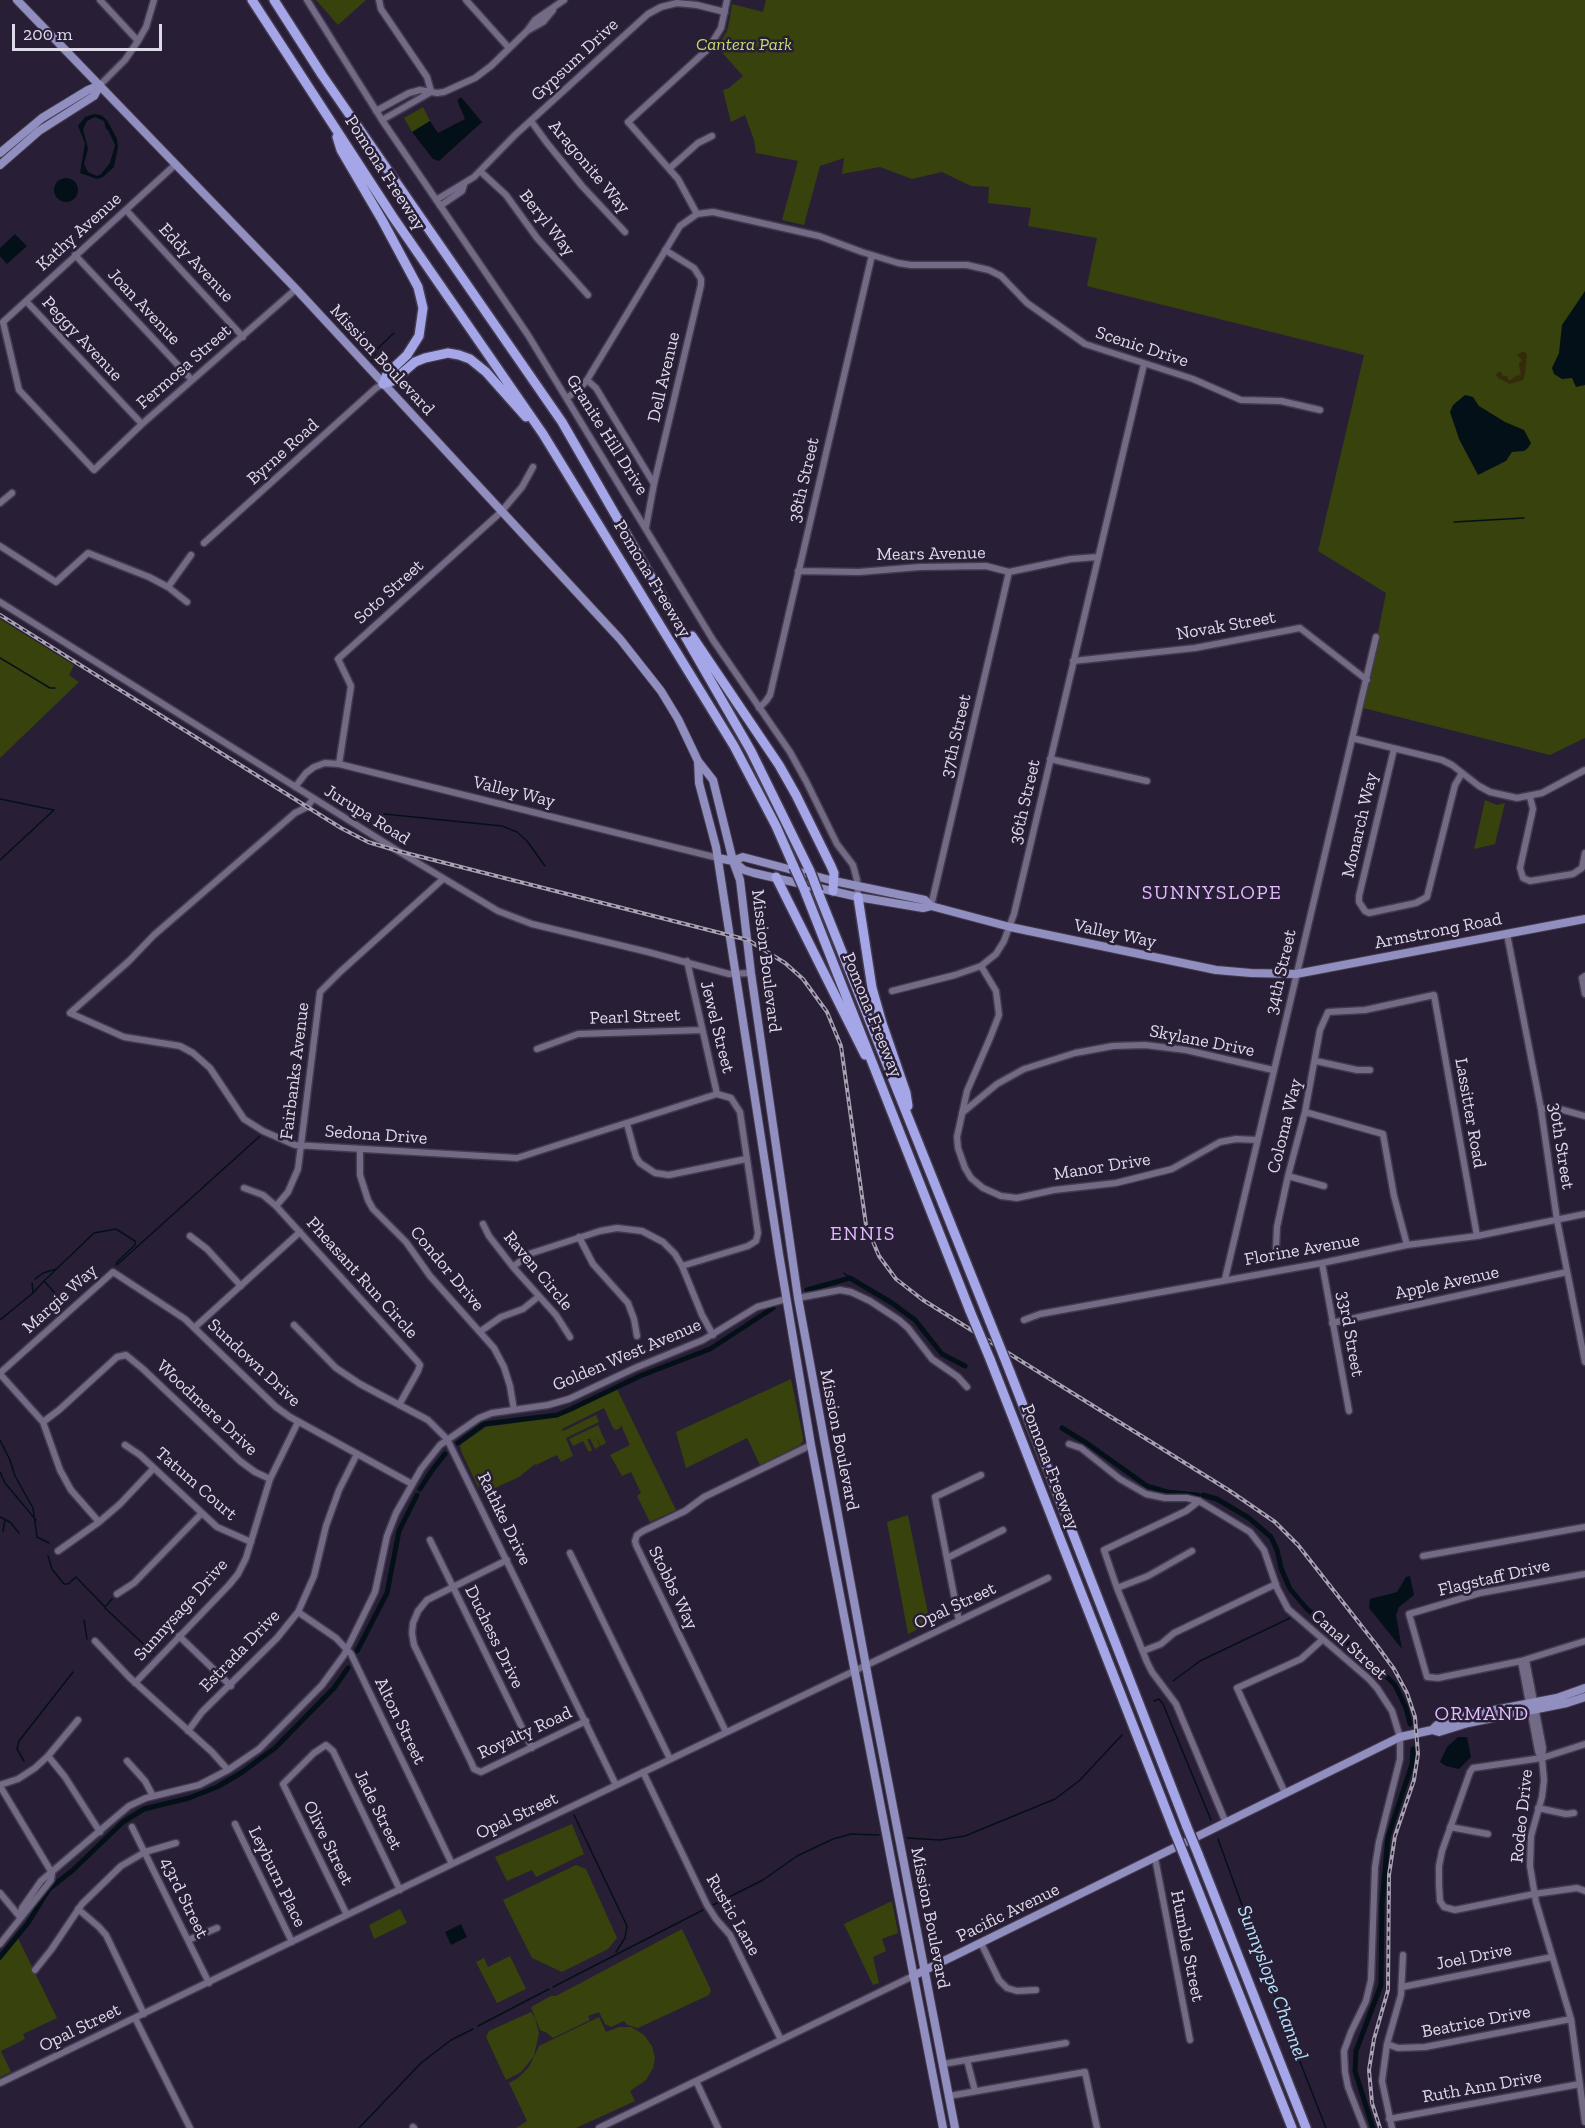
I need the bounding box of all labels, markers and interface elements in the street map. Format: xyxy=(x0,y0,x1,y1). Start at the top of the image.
scale bar xyxy=(15,12,165,50)
street label: Gypsum Drive xyxy=(527,14,623,106)
text: 200 m xyxy=(23,23,73,45)
park label: Cantera Park xyxy=(696,34,792,56)
street label: Pomona Freeway xyxy=(340,111,430,235)
street label: Aragonite Way xyxy=(544,116,634,218)
street label: Beryl Way xyxy=(514,186,580,260)
street label: Kathy Avenue xyxy=(32,188,126,276)
street label: Eddy Avenue xyxy=(154,219,238,307)
street label: Joan Avenue xyxy=(103,264,185,350)
street label: Peggy Avenue xyxy=(37,292,127,386)
street label: Mission Boulevard xyxy=(325,300,439,420)
street label: Fermosa Street xyxy=(132,320,236,414)
street label: Scenic Drive xyxy=(1093,322,1191,372)
street label: Dell Avenue xyxy=(643,330,685,424)
street label: Granite Hill Drive xyxy=(561,371,653,499)
street label: Byrne Road xyxy=(243,414,323,490)
street label: 38th Street xyxy=(784,435,824,525)
street label: Pomona Freeway xyxy=(609,517,695,641)
street label: Mears Avenue xyxy=(876,542,986,566)
street label: Soto Street xyxy=(350,555,428,629)
street label: Novak Street xyxy=(1175,607,1277,645)
street label: 37th Street xyxy=(936,692,976,780)
street label: 36th Street xyxy=(1005,757,1045,847)
street label: Monarch Way xyxy=(1337,770,1383,880)
street label: Valley Way xyxy=(471,771,557,813)
street label: Jurupa Road xyxy=(320,780,414,850)
district label: SUNNYSLOPE xyxy=(1142,881,1282,905)
street label: Mission Boulevard xyxy=(747,888,785,1034)
street label: Armstrong Road xyxy=(1373,908,1503,954)
street label: Valley Way xyxy=(1072,915,1158,953)
street label: 34th Street xyxy=(1261,927,1301,1017)
street label: Pomona Freeway xyxy=(837,949,907,1081)
street label: Jewel Street xyxy=(695,979,739,1075)
street label: Fairbanks Avenue xyxy=(276,1001,314,1141)
street label: Pearl Street xyxy=(589,1005,681,1029)
street label: Skylane Drive xyxy=(1148,1020,1256,1062)
street label: Lassitter Road xyxy=(1450,1056,1490,1170)
street label: Coloma Way xyxy=(1263,1076,1307,1176)
street label: 30th Street xyxy=(1543,1101,1579,1191)
street label: Sedona Drive xyxy=(324,1121,428,1149)
street label: Manor Drive xyxy=(1052,1149,1152,1185)
street label: Pheasant Run Circle xyxy=(302,1213,422,1343)
street label: Condor Drive xyxy=(405,1222,489,1316)
district label: ENNIS xyxy=(830,1222,896,1246)
street label: Raven Circle xyxy=(499,1227,577,1315)
street label: Florine Avenue xyxy=(1243,1229,1361,1271)
street label: Margie Way xyxy=(18,1260,102,1338)
street label: Apple Avenue xyxy=(1393,1261,1501,1305)
street label: 33rd Street xyxy=(1332,1290,1368,1378)
street label: Sundown Drive xyxy=(203,1314,305,1412)
street label: Golden West Avenue xyxy=(549,1314,705,1396)
street label: Woodmere Drive xyxy=(152,1355,262,1461)
street label: Mission Boulevard xyxy=(815,1367,863,1513)
street label: Pomona Freeway xyxy=(1016,1401,1084,1533)
street label: Tatum Court xyxy=(151,1443,241,1525)
street label: Rathke Drive xyxy=(472,1469,536,1569)
street label: Stobbs Way xyxy=(644,1543,702,1633)
street label: Sunnysage Drive xyxy=(129,1554,233,1666)
street label: Flagstaff Drive xyxy=(1436,1555,1552,1601)
street label: Opal Street xyxy=(911,1578,999,1634)
street label: Duchess Drive xyxy=(460,1582,528,1692)
street label: Estrada Drive xyxy=(195,1605,285,1697)
street label: Canal Street xyxy=(1306,1605,1392,1685)
street label: Alton Street xyxy=(370,1674,430,1768)
street label: Royalty Road xyxy=(475,1702,575,1764)
district label: ORMAND xyxy=(1434,1702,1530,1726)
street label: Jade Street xyxy=(349,1766,407,1854)
street label: Rodeo Drive xyxy=(1506,1768,1538,1864)
street label: Opal Street xyxy=(473,1788,561,1844)
street label: Olive Street xyxy=(298,1797,358,1889)
street label: Leyburn Place xyxy=(243,1823,311,1931)
street label: Mission Boulevard xyxy=(906,1845,954,1991)
street label: 43rd Street xyxy=(155,1854,213,1942)
street label: Rustic Lane xyxy=(701,1870,765,1960)
street label: Pacific Avenue xyxy=(953,1879,1063,1947)
street label: Humble Street xyxy=(1166,1888,1208,2004)
water label: Sunnyslope Channel xyxy=(1231,1902,1313,2064)
street label: Joel Drive xyxy=(1434,1939,1514,1975)
street label: Opal Street xyxy=(36,1999,124,2057)
street label: Beatrice Drive xyxy=(1420,2001,1532,2043)
street label: Ruth Ann Drive xyxy=(1421,2066,1543,2108)

